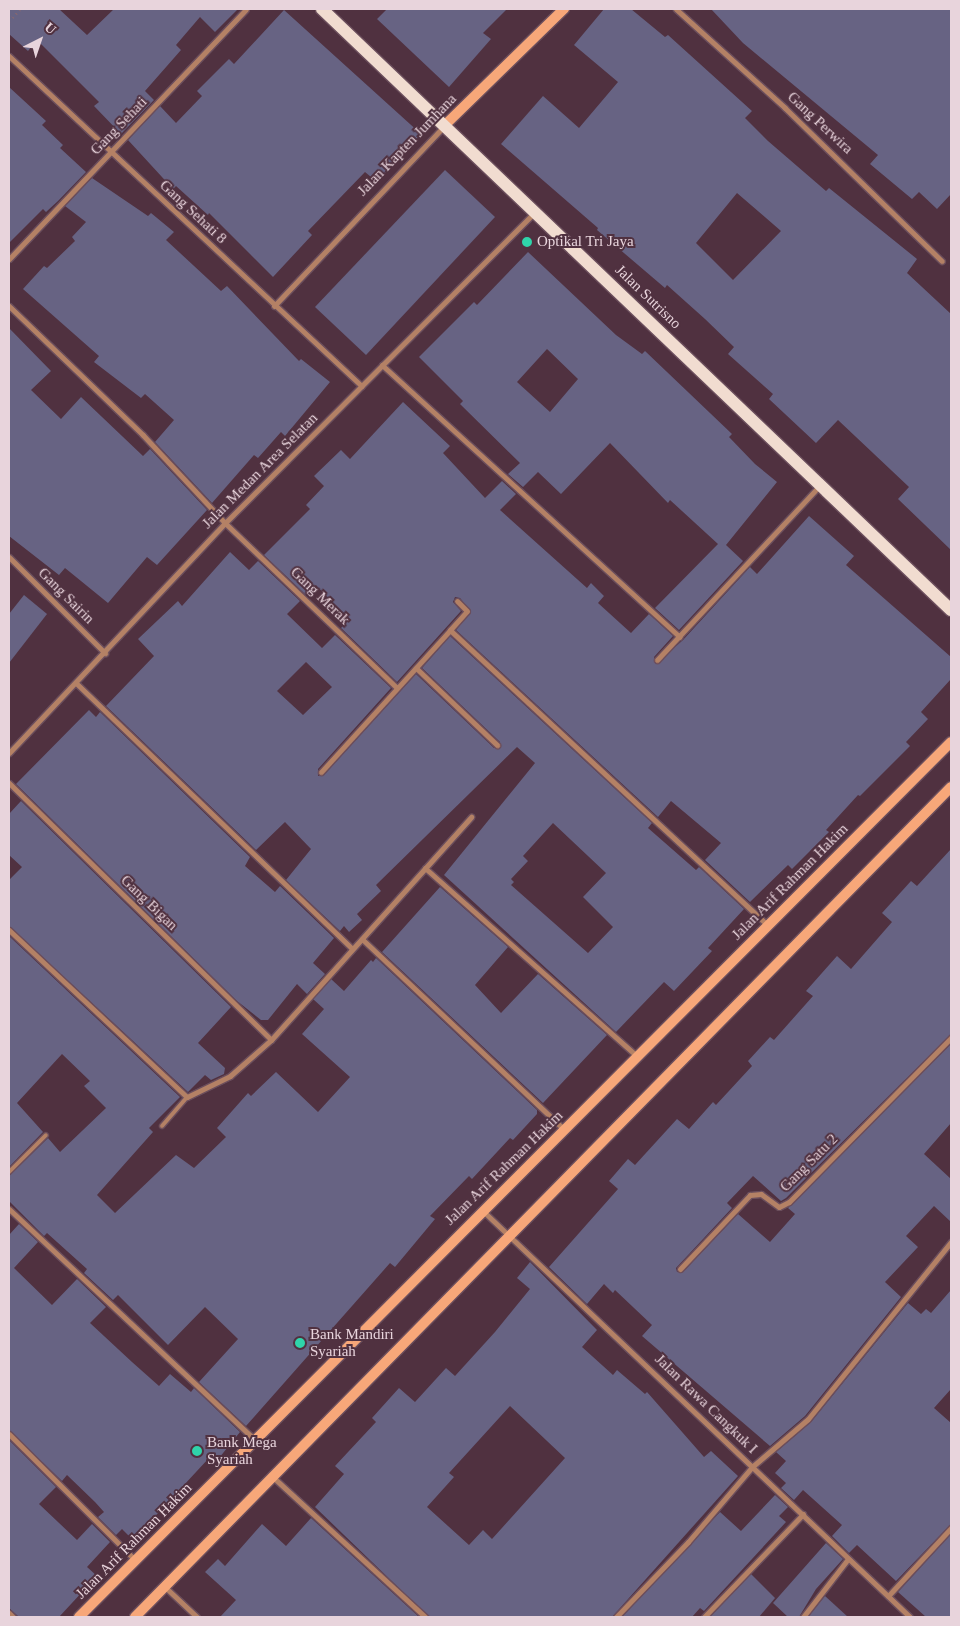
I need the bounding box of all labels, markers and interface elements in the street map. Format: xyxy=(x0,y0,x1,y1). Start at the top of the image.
north arrow xyxy=(15,15,65,65)
text: U xyxy=(41,19,59,37)
street label: Gang Perwira xyxy=(784,88,856,158)
street label: Jalan Kapten Jumhana xyxy=(354,90,460,200)
street label: Gang Sehati xyxy=(87,93,151,159)
street label: Gang Sehati 8 xyxy=(156,176,230,248)
place label: Optikal Tri Jaya xyxy=(537,233,634,251)
marker: Optikal Tri Jaya xyxy=(521,236,533,248)
street label: Jalan Sutrisno xyxy=(611,261,685,333)
street label: Jalan Medan Area Selatan xyxy=(198,409,322,533)
street label: Gang Merak xyxy=(287,563,353,629)
street label: Gang Sairin xyxy=(34,564,98,628)
street label: Jalan Arif Rahman Hakim xyxy=(728,820,852,944)
street label: Gang Bigan xyxy=(117,871,181,935)
street label: Jalan Arif Rahman Hakim xyxy=(441,1107,567,1229)
street label: Gang Satu 2 xyxy=(776,1130,842,1196)
place label: Bank Mandiri Syariah xyxy=(310,1325,394,1360)
marker: Bank Mandiri Syariah xyxy=(294,1337,306,1349)
street label: Jalan Rawa Cangkuk I xyxy=(651,1351,761,1457)
place label: Bank Mega Syariah xyxy=(207,1433,277,1468)
marker: Bank Mega Syariah xyxy=(191,1445,203,1457)
street label: Jalan Arif Rahman Hakim xyxy=(72,1479,196,1603)

